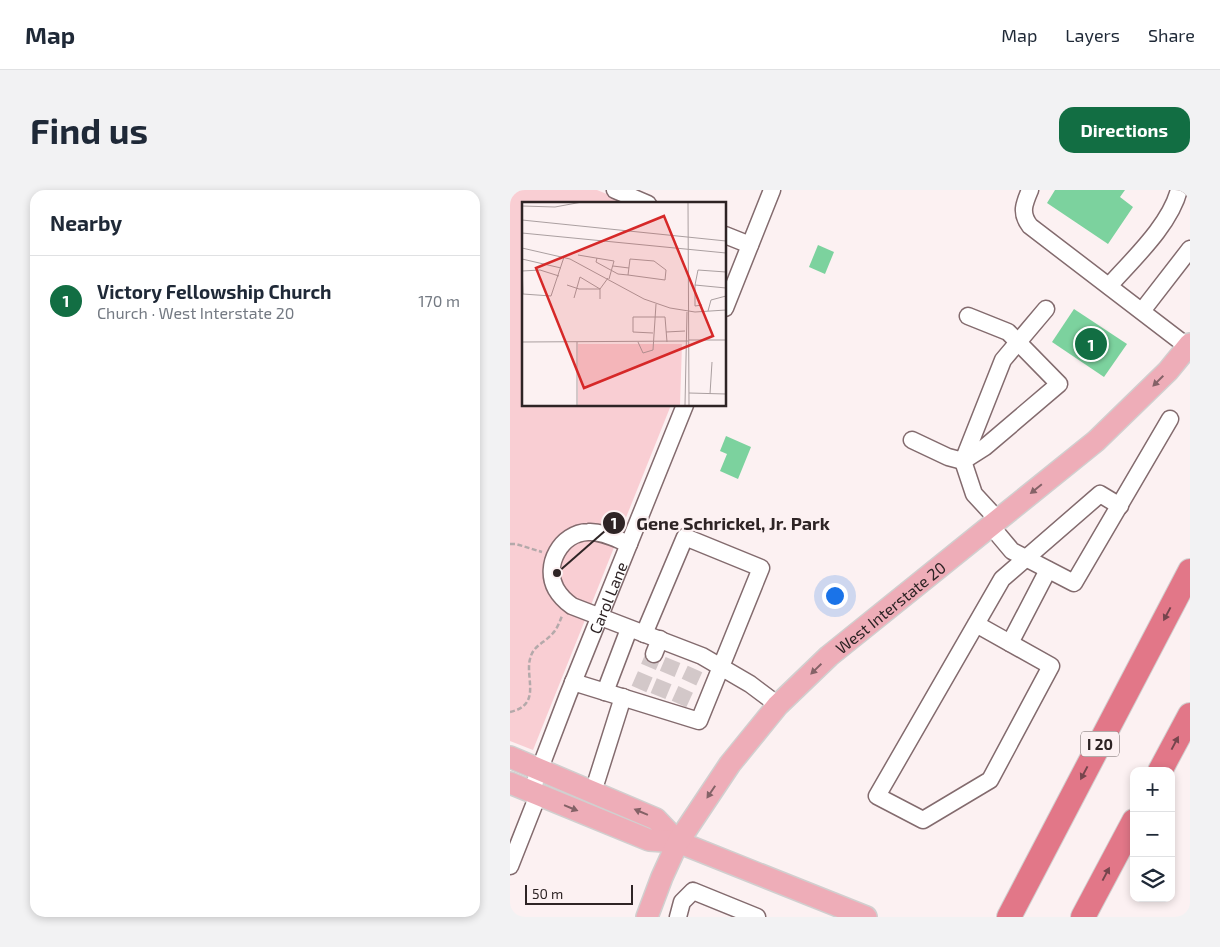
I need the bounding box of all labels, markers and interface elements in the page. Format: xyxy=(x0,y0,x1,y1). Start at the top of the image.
text: Map xyxy=(25,20,75,49)
text: Map xyxy=(1001,24,1037,46)
text: Layers xyxy=(1065,24,1120,46)
text: Share xyxy=(1148,24,1195,46)
button: Directions xyxy=(1059,107,1190,153)
text: Find us xyxy=(30,109,148,151)
inset map xyxy=(522,202,726,406)
text: Nearby xyxy=(50,210,122,235)
text: Victory Fellowship Church xyxy=(97,280,332,303)
text: 1 xyxy=(63,291,69,310)
text: 170 m xyxy=(418,291,460,310)
text: Church · West Interstate 20 xyxy=(97,303,294,322)
pin: 1 xyxy=(1075,325,1107,363)
one-way arrow xyxy=(1152,375,1164,387)
one-way arrow xyxy=(1030,483,1043,494)
callout: Gene Schrickel, Jr. Park xyxy=(601,507,840,540)
text: Gene Schrickel, Jr. Park xyxy=(636,512,830,534)
text: 1 xyxy=(611,514,617,532)
street label: West Interstate 20 xyxy=(831,557,949,657)
street label: Carol Lane xyxy=(584,559,630,636)
your location xyxy=(822,583,848,609)
one-way arrow xyxy=(1163,607,1171,621)
one-way arrow xyxy=(810,663,822,675)
road number: I 20 xyxy=(1081,732,1119,756)
one-way arrow xyxy=(1171,736,1179,750)
one-way arrow xyxy=(1080,766,1088,781)
map controls xyxy=(1130,767,1175,902)
button: + xyxy=(1130,767,1175,812)
one-way arrow xyxy=(706,786,716,799)
one-way arrow xyxy=(564,805,578,813)
one-way arrow xyxy=(634,808,648,816)
button: − xyxy=(1130,812,1175,857)
button: layers xyxy=(1130,857,1175,902)
one-way arrow xyxy=(1102,867,1110,881)
scale bar xyxy=(525,882,632,905)
text: 50 m xyxy=(532,885,563,902)

